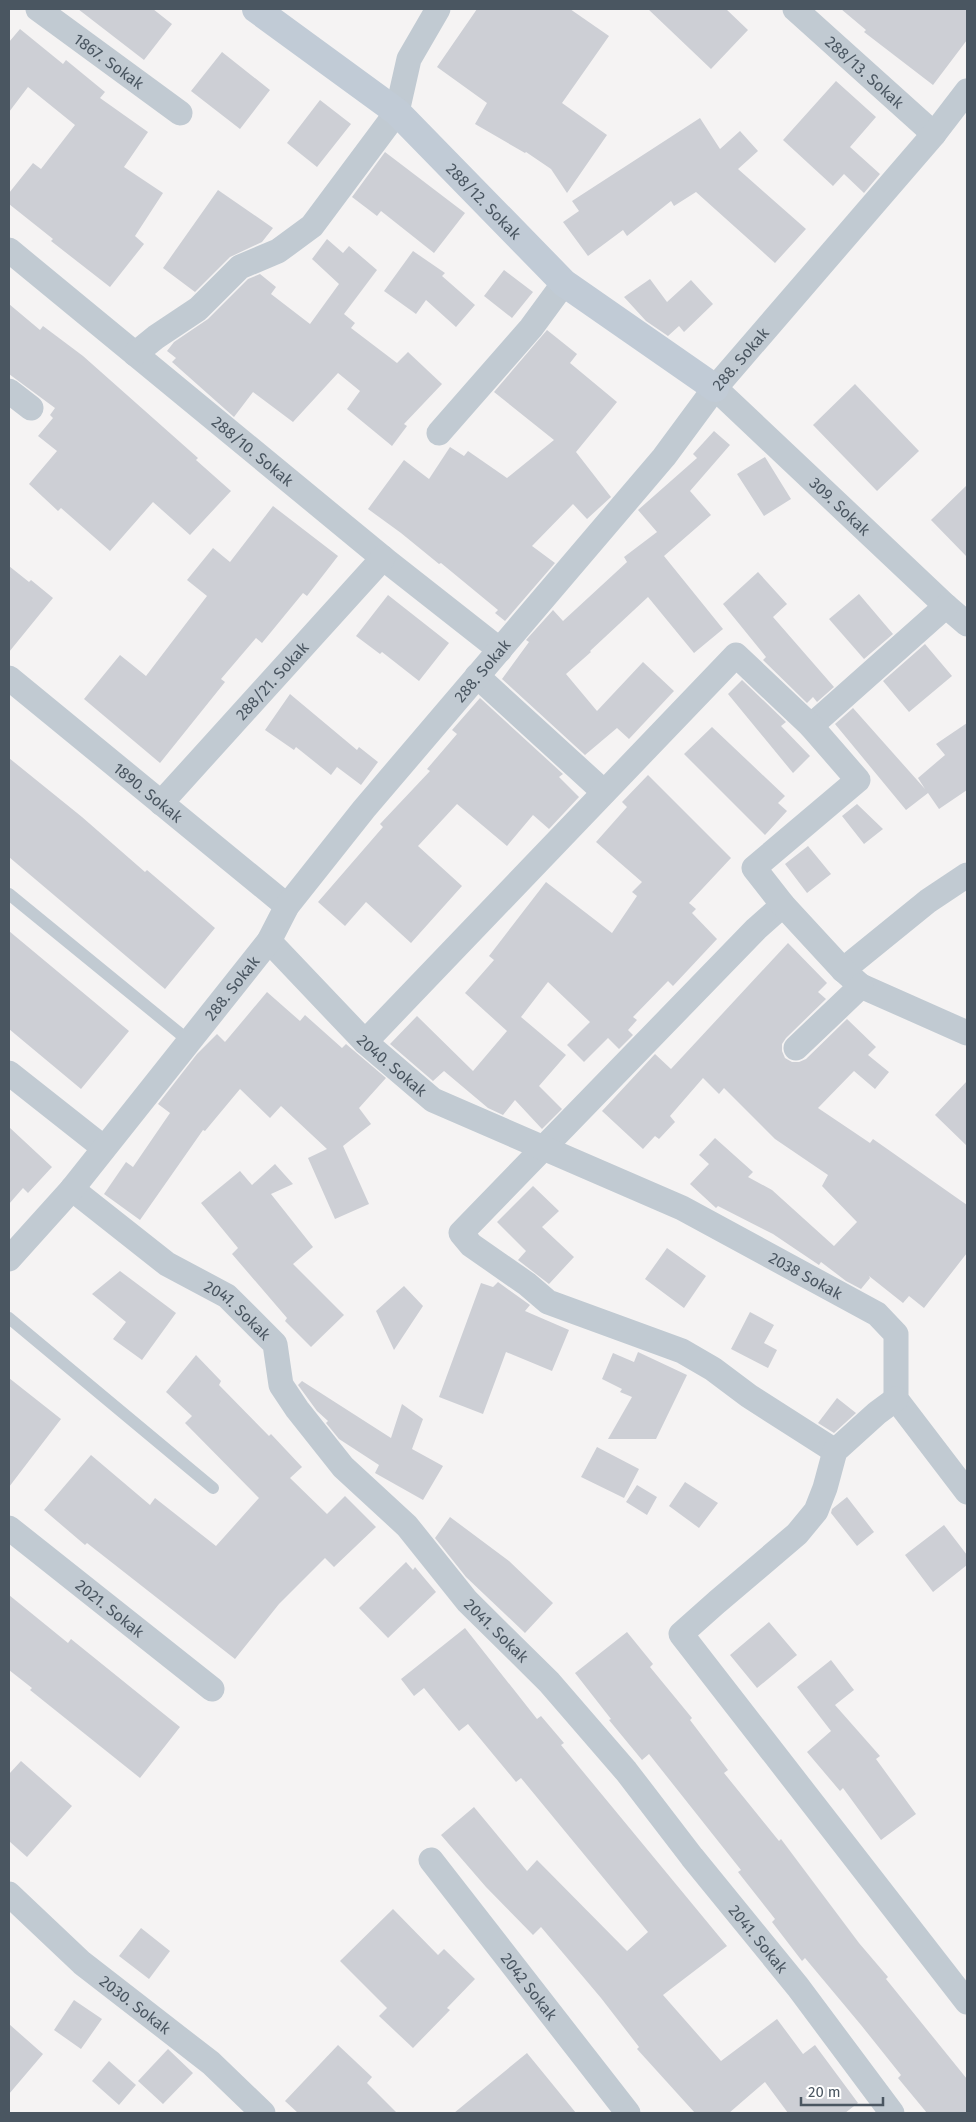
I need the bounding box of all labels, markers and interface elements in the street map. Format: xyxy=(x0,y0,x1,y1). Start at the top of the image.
street label: 1867. Sokak xyxy=(70,29,148,93)
street label: 288/13. Sokak xyxy=(822,32,909,113)
street label: 288/12. Sokak xyxy=(443,159,526,244)
street label: 288. Sokak xyxy=(708,323,773,394)
street label: 288/10. Sokak xyxy=(208,412,298,490)
street label: 309. Sokak xyxy=(806,473,875,540)
street label: 288. Sokak xyxy=(450,635,515,706)
street label: 288/21. Sokak xyxy=(232,637,313,724)
street label: 1890. Sokak xyxy=(110,758,187,827)
street label: 288. Sokak xyxy=(200,951,264,1024)
street label: 2040. Sokak xyxy=(353,1030,431,1101)
street label: 2038 Sokak xyxy=(766,1248,846,1303)
street label: 2041. Sokak xyxy=(201,1276,275,1344)
street label: 2021. Sokak xyxy=(72,1575,149,1642)
street label: 2041. Sokak xyxy=(461,1595,533,1667)
street label: 2041. Sokak xyxy=(725,1901,792,1977)
street label: 2042 Sokak xyxy=(497,1949,562,2024)
street label: 2030. Sokak xyxy=(96,1971,175,2038)
scale bar xyxy=(801,2074,884,2106)
text: 20 m xyxy=(808,2083,841,2101)

